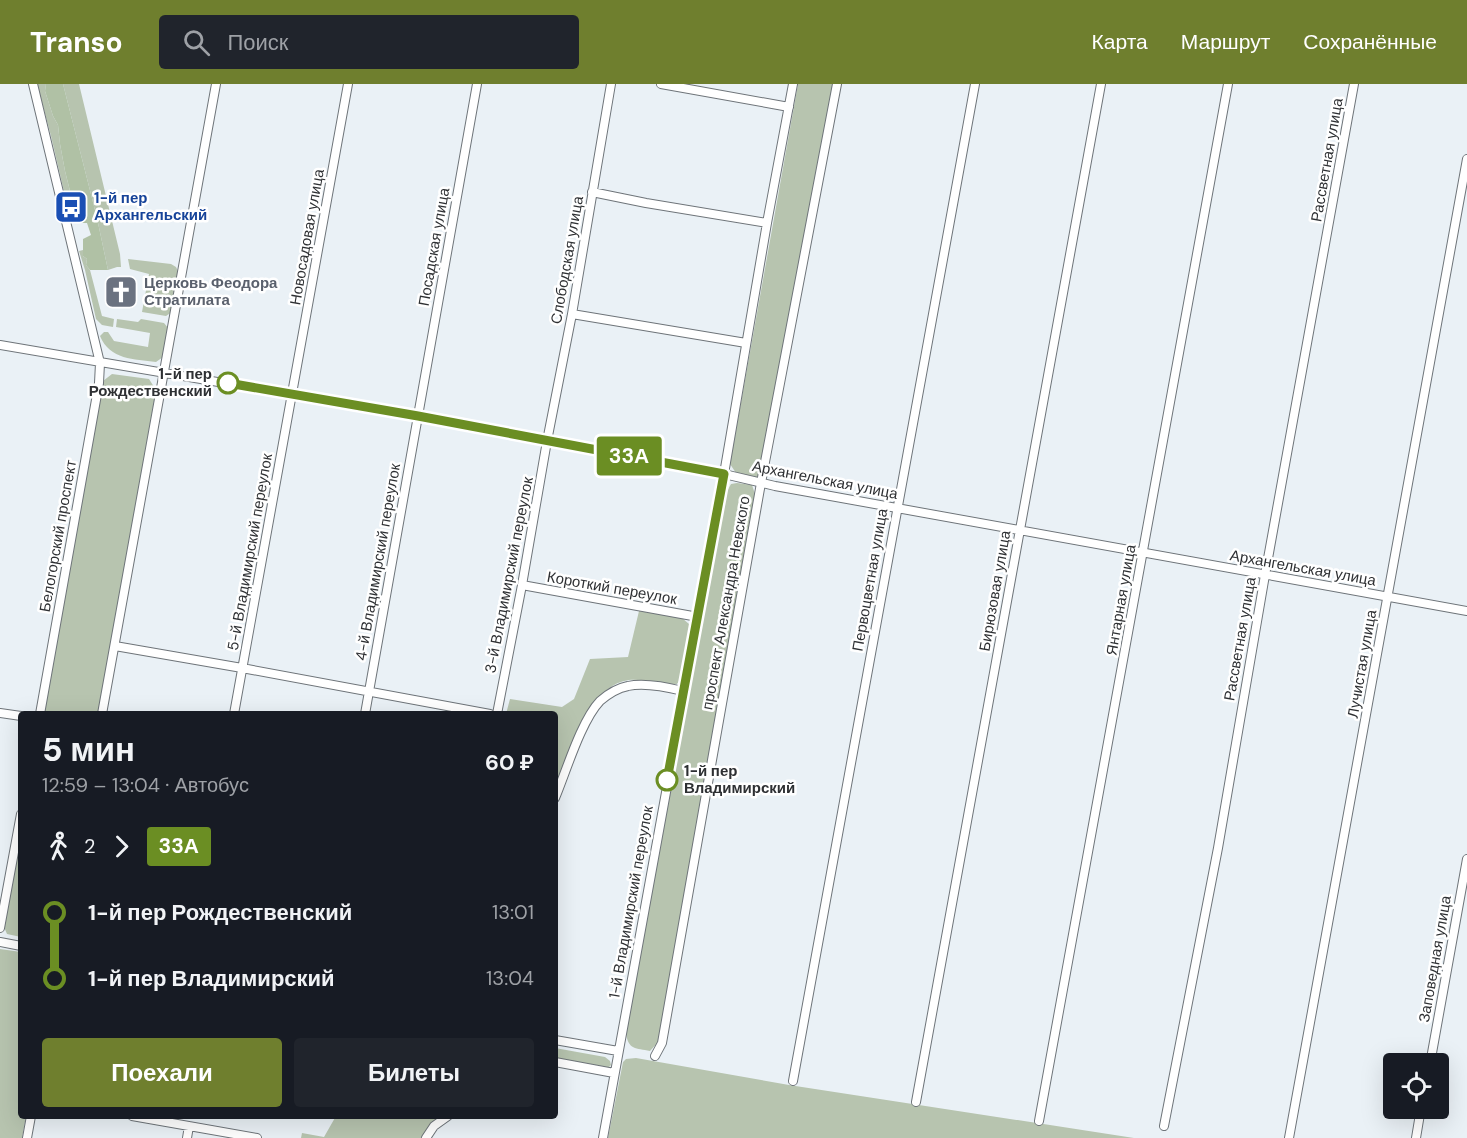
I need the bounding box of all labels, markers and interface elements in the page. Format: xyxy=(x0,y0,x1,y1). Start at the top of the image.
search box xyxy=(159,15,579,69)
text: Transo xyxy=(30,24,123,61)
icon: search xyxy=(180,26,213,59)
text: Поиск xyxy=(228,28,288,57)
text: Карта xyxy=(1092,28,1148,56)
text: Маршрут xyxy=(1181,28,1270,56)
text: Сохранённые xyxy=(1303,28,1437,56)
street label: Рассветная улица xyxy=(1306,96,1348,223)
street label: Новосадовая улица xyxy=(285,167,329,307)
street label: Посадская улица xyxy=(414,186,454,308)
place label: 1-й пер Архангельский xyxy=(94,188,207,225)
bus stop icon: 1-й пер Архангельский xyxy=(53,189,89,225)
street label: Слободская улица xyxy=(546,194,588,326)
place label: Церковь Феодора Стратилата xyxy=(144,273,278,310)
church icon: Церковь Феодора Стратилата xyxy=(103,274,139,310)
place label: 1-й пер Рождественский xyxy=(89,364,212,401)
marker: 1-й пер Рождественский xyxy=(217,372,239,394)
line badge: 33А xyxy=(594,436,664,476)
text: 33А xyxy=(609,442,649,470)
street label: 5-й Владимирский переулок xyxy=(223,452,277,652)
street label: Архангельская улица xyxy=(751,456,900,504)
street label: Белогорский проспект xyxy=(35,458,81,614)
street label: 4-й Владимирский переулок xyxy=(351,462,405,662)
street label: 3-й Владимирский переулок xyxy=(480,475,538,675)
street label: проспект Александра Невского xyxy=(697,495,755,711)
street label: Первоцветная улица xyxy=(848,506,893,653)
street label: Бирюзовая улица xyxy=(975,528,1016,653)
street label: Янтарная улица xyxy=(1101,542,1141,657)
street label: Архангельская улица xyxy=(1228,545,1378,591)
street label: Короткий переулок xyxy=(545,567,679,609)
street label: Рассветная улица xyxy=(1219,575,1261,702)
street label: Лучистая улица xyxy=(1343,608,1381,720)
text: 5 мин xyxy=(42,728,135,771)
text: 60 ₽ xyxy=(485,748,534,777)
place label: 1-й пер Владимирский xyxy=(684,761,795,798)
marker: 1-й пер Владимирский xyxy=(656,769,678,791)
text: 12:59 – 13:04 · Автобус xyxy=(42,772,249,798)
street label: 1-й Владимирский переулок xyxy=(604,804,658,1000)
icon: walk xyxy=(42,830,75,863)
icon: forward xyxy=(105,830,138,863)
text: 33А xyxy=(159,832,199,860)
text: 2 xyxy=(84,833,96,859)
street label: Заповедная улица xyxy=(1414,893,1456,1024)
text: 1-й пер Рождественский xyxy=(88,898,352,927)
text: 13:01 xyxy=(492,899,534,925)
text: 1-й пер Владимирский xyxy=(88,964,335,993)
text: 13:04 xyxy=(486,965,534,991)
button: Поехали xyxy=(42,1038,282,1107)
button: Билеты xyxy=(294,1038,534,1107)
map controls xyxy=(1383,1053,1449,1119)
button: locate xyxy=(1383,1053,1449,1119)

